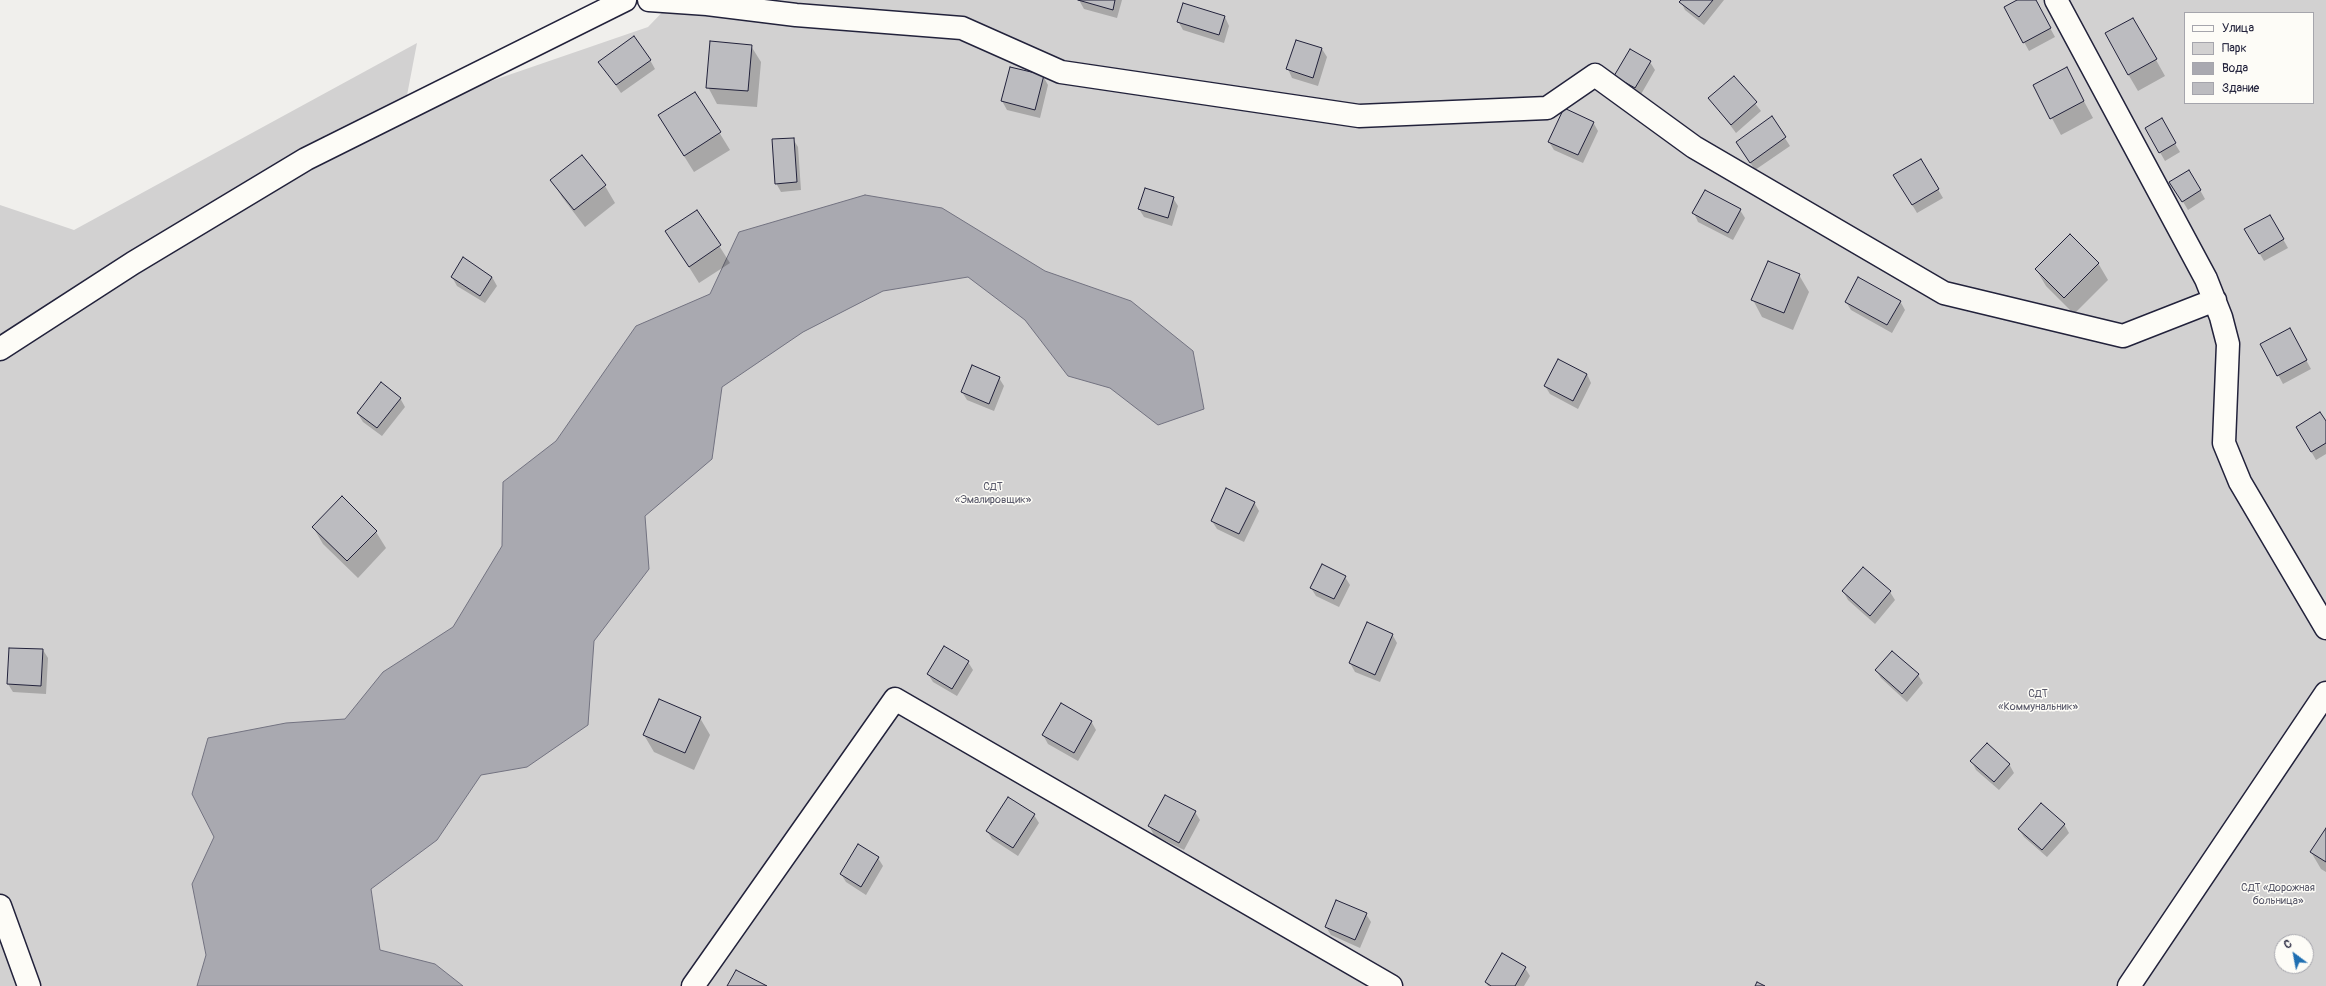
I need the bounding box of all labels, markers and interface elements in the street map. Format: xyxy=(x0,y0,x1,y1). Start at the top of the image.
legend xyxy=(2184,12,2314,104)
text: Улица xyxy=(2222,21,2254,36)
text: Парк xyxy=(2222,41,2247,56)
text: Вода xyxy=(2222,61,2248,76)
text: Здание xyxy=(2222,81,2259,96)
park label: СДТ «Эмалировщик» xyxy=(955,480,1031,506)
park label: СДТ «Коммунальник» xyxy=(1998,687,2078,713)
park label: СДТ «Дорожная больница» xyxy=(2241,881,2315,907)
north arrow xyxy=(2274,934,2314,974)
text: С xyxy=(2282,937,2294,952)

